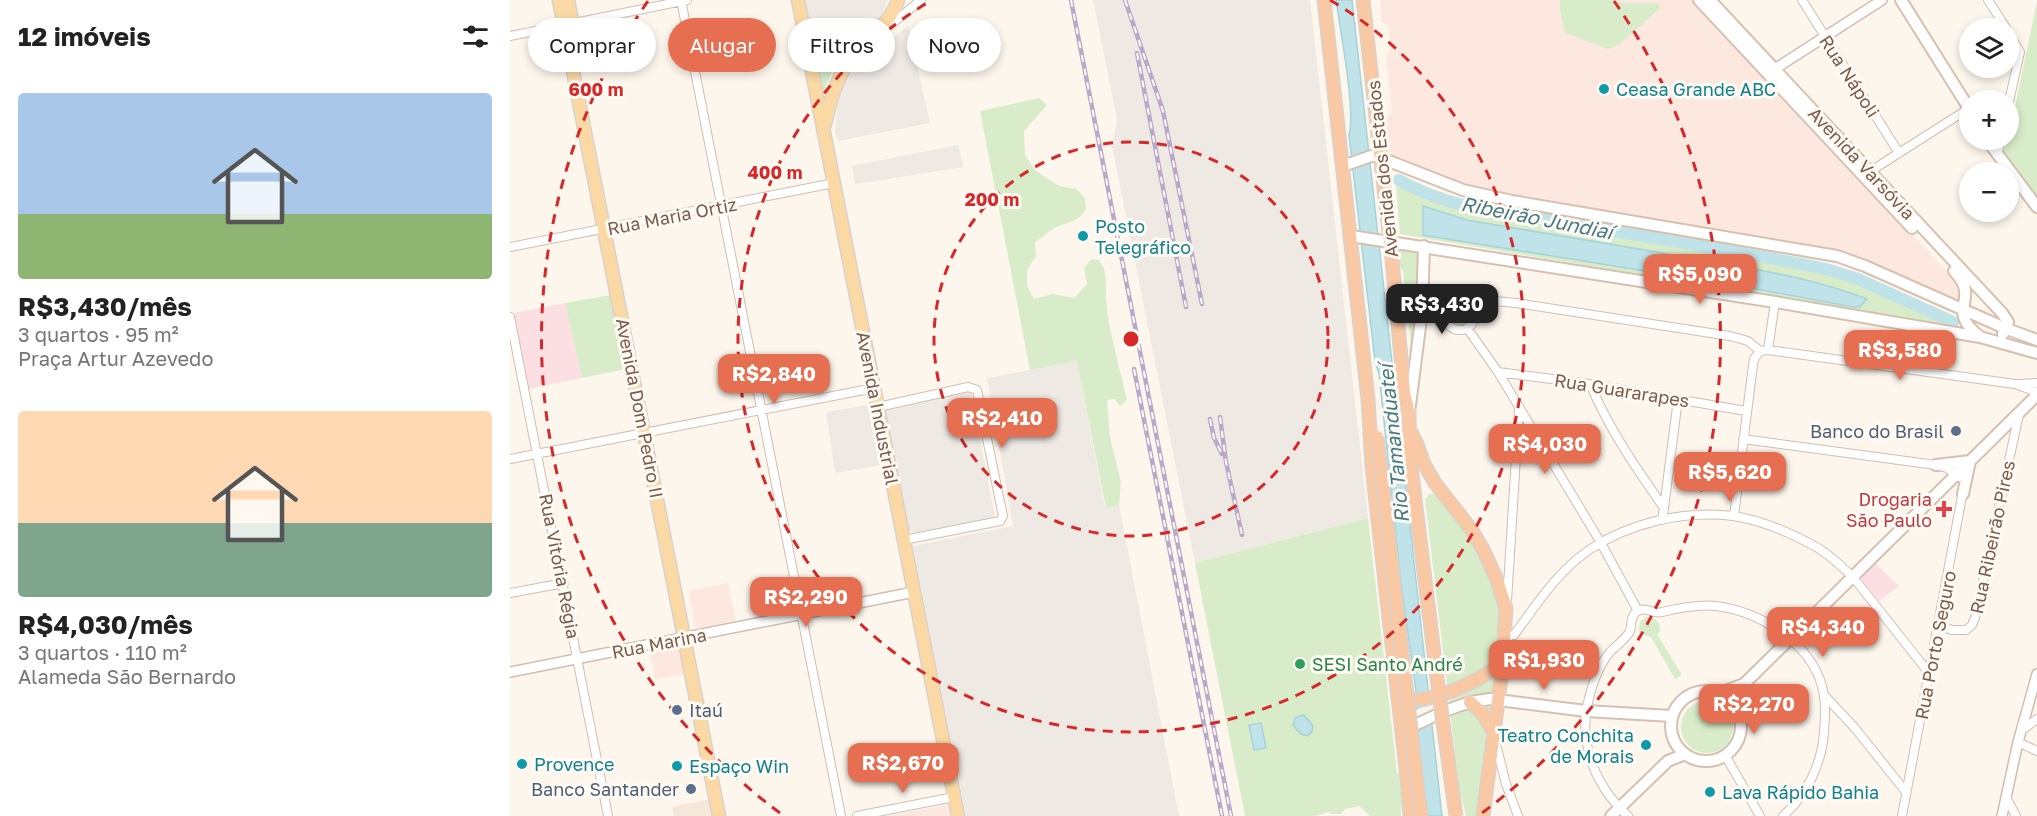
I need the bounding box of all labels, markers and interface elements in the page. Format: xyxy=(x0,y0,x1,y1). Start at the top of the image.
chip: Comprar xyxy=(528,18,656,72)
chip: Alugar xyxy=(668,18,776,72)
chip: Filtros xyxy=(788,18,895,72)
chip: Novo xyxy=(907,18,1001,72)
map controls xyxy=(1959,18,2019,222)
button: layers xyxy=(1959,18,2019,78)
icon: filters xyxy=(459,20,492,53)
text: 12 imóveis xyxy=(18,21,151,52)
street label: Rua Nápoli xyxy=(1815,31,1885,121)
text: 600 m xyxy=(568,78,624,100)
place label: Ceasa Grande ABC xyxy=(1616,78,1776,100)
street label: Avenida dos Estados xyxy=(1362,79,1402,259)
marker: Ceasa Grande ABC xyxy=(1597,82,1611,96)
button: + xyxy=(1959,90,2019,150)
street label: Avenida Varsóvia xyxy=(1804,102,1920,224)
icon: home xyxy=(201,132,309,240)
text: 400 m xyxy=(748,161,802,183)
button: − xyxy=(1959,162,2019,222)
text: 200 m xyxy=(965,188,1019,210)
water label: Ribeirão Jundiaí xyxy=(1459,191,1620,245)
street label: Rua Maria Ortiz xyxy=(605,193,739,239)
place label: Posto Telegráfico xyxy=(1095,215,1191,258)
marker: Posto Telegráfico xyxy=(1076,229,1090,243)
pin: R$5,090 xyxy=(1645,254,1755,305)
text: R$5,090 xyxy=(1658,261,1742,285)
pin: R$3,430 xyxy=(1387,284,1497,335)
text: R$3,430/mês xyxy=(18,291,192,322)
text: R$3,430 xyxy=(1400,291,1484,315)
street label: Avenida Dom Pedro II xyxy=(612,316,668,500)
text: 3 quartos · 95 m² xyxy=(18,322,179,346)
street label: Avenida Industrial xyxy=(852,329,904,487)
centre of rings xyxy=(1121,329,1141,349)
pin: R$3,580 xyxy=(1845,330,1955,381)
text: R$3,580 xyxy=(1858,337,1942,361)
text: Praça Artur Azevedo xyxy=(18,346,213,370)
pin: R$2,840 xyxy=(719,354,829,405)
water label: Rio Tamanduateí xyxy=(1372,358,1413,525)
text: R$2,840 xyxy=(732,361,816,385)
street label: Rua Guararapes xyxy=(1553,368,1691,412)
pin: R$2,410 xyxy=(947,398,1057,449)
text: R$2,410 xyxy=(961,405,1043,429)
place label: Banco do Brasil xyxy=(1810,420,1944,442)
pin: R$4,030 xyxy=(1490,424,1600,475)
marker: Banco do Brasil xyxy=(1949,424,1963,438)
text: R$4,030 xyxy=(1503,431,1587,455)
icon: home xyxy=(201,450,309,558)
pin: R$5,620 xyxy=(1675,452,1785,503)
street label: Rua Ribeirão Pires xyxy=(1965,458,2019,616)
text: R$5,620 xyxy=(1688,459,1772,483)
place label: Drogaria São Paulo xyxy=(1846,488,1932,531)
street label: Rua Vitória Régia xyxy=(535,492,585,640)
marker: Drogaria São Paulo xyxy=(1937,502,1951,516)
street label: Rua Porto Seguro xyxy=(1910,569,1960,721)
pin: R$2,290 xyxy=(751,577,861,628)
text: R$2,290 xyxy=(764,584,848,608)
pin: R$4,340 xyxy=(1768,607,1878,658)
text: R$4,030/mês xyxy=(18,609,193,640)
text: R$4,340 xyxy=(1781,614,1865,638)
street label: Rua Marina xyxy=(610,623,708,663)
text: 3 quartos · 110 m² xyxy=(18,640,187,664)
pin: R$1,930 xyxy=(1489,640,1599,691)
text: R$1,930 xyxy=(1503,647,1585,671)
place label: SESI Santo André xyxy=(1312,653,1463,675)
marker: SESI Santo André xyxy=(1293,657,1307,671)
text: Alameda São Bernardo xyxy=(18,664,236,688)
pin: R$2,270 xyxy=(1699,684,1809,735)
text: R$2,270 xyxy=(1713,691,1795,715)
place label: Itaú xyxy=(689,699,723,721)
marker: Itaú xyxy=(670,703,684,717)
place label: Teatro Conchita de Morais xyxy=(1498,724,1634,767)
marker: Teatro Conchita de Morais xyxy=(1639,738,1653,752)
pin: R$2,670 xyxy=(848,743,958,794)
text: R$2,670 xyxy=(862,750,944,774)
place label: Provence xyxy=(534,753,615,775)
place label: Espaço Win xyxy=(689,755,789,777)
marker: Provence xyxy=(515,757,529,771)
marker: Espaço Win xyxy=(670,759,684,773)
place label: Banco Santander xyxy=(531,778,679,800)
place label: Lava Rápido Bahia xyxy=(1722,781,1879,803)
marker: Banco Santander xyxy=(684,782,698,796)
marker: Lava Rápido Bahia xyxy=(1703,785,1717,799)

